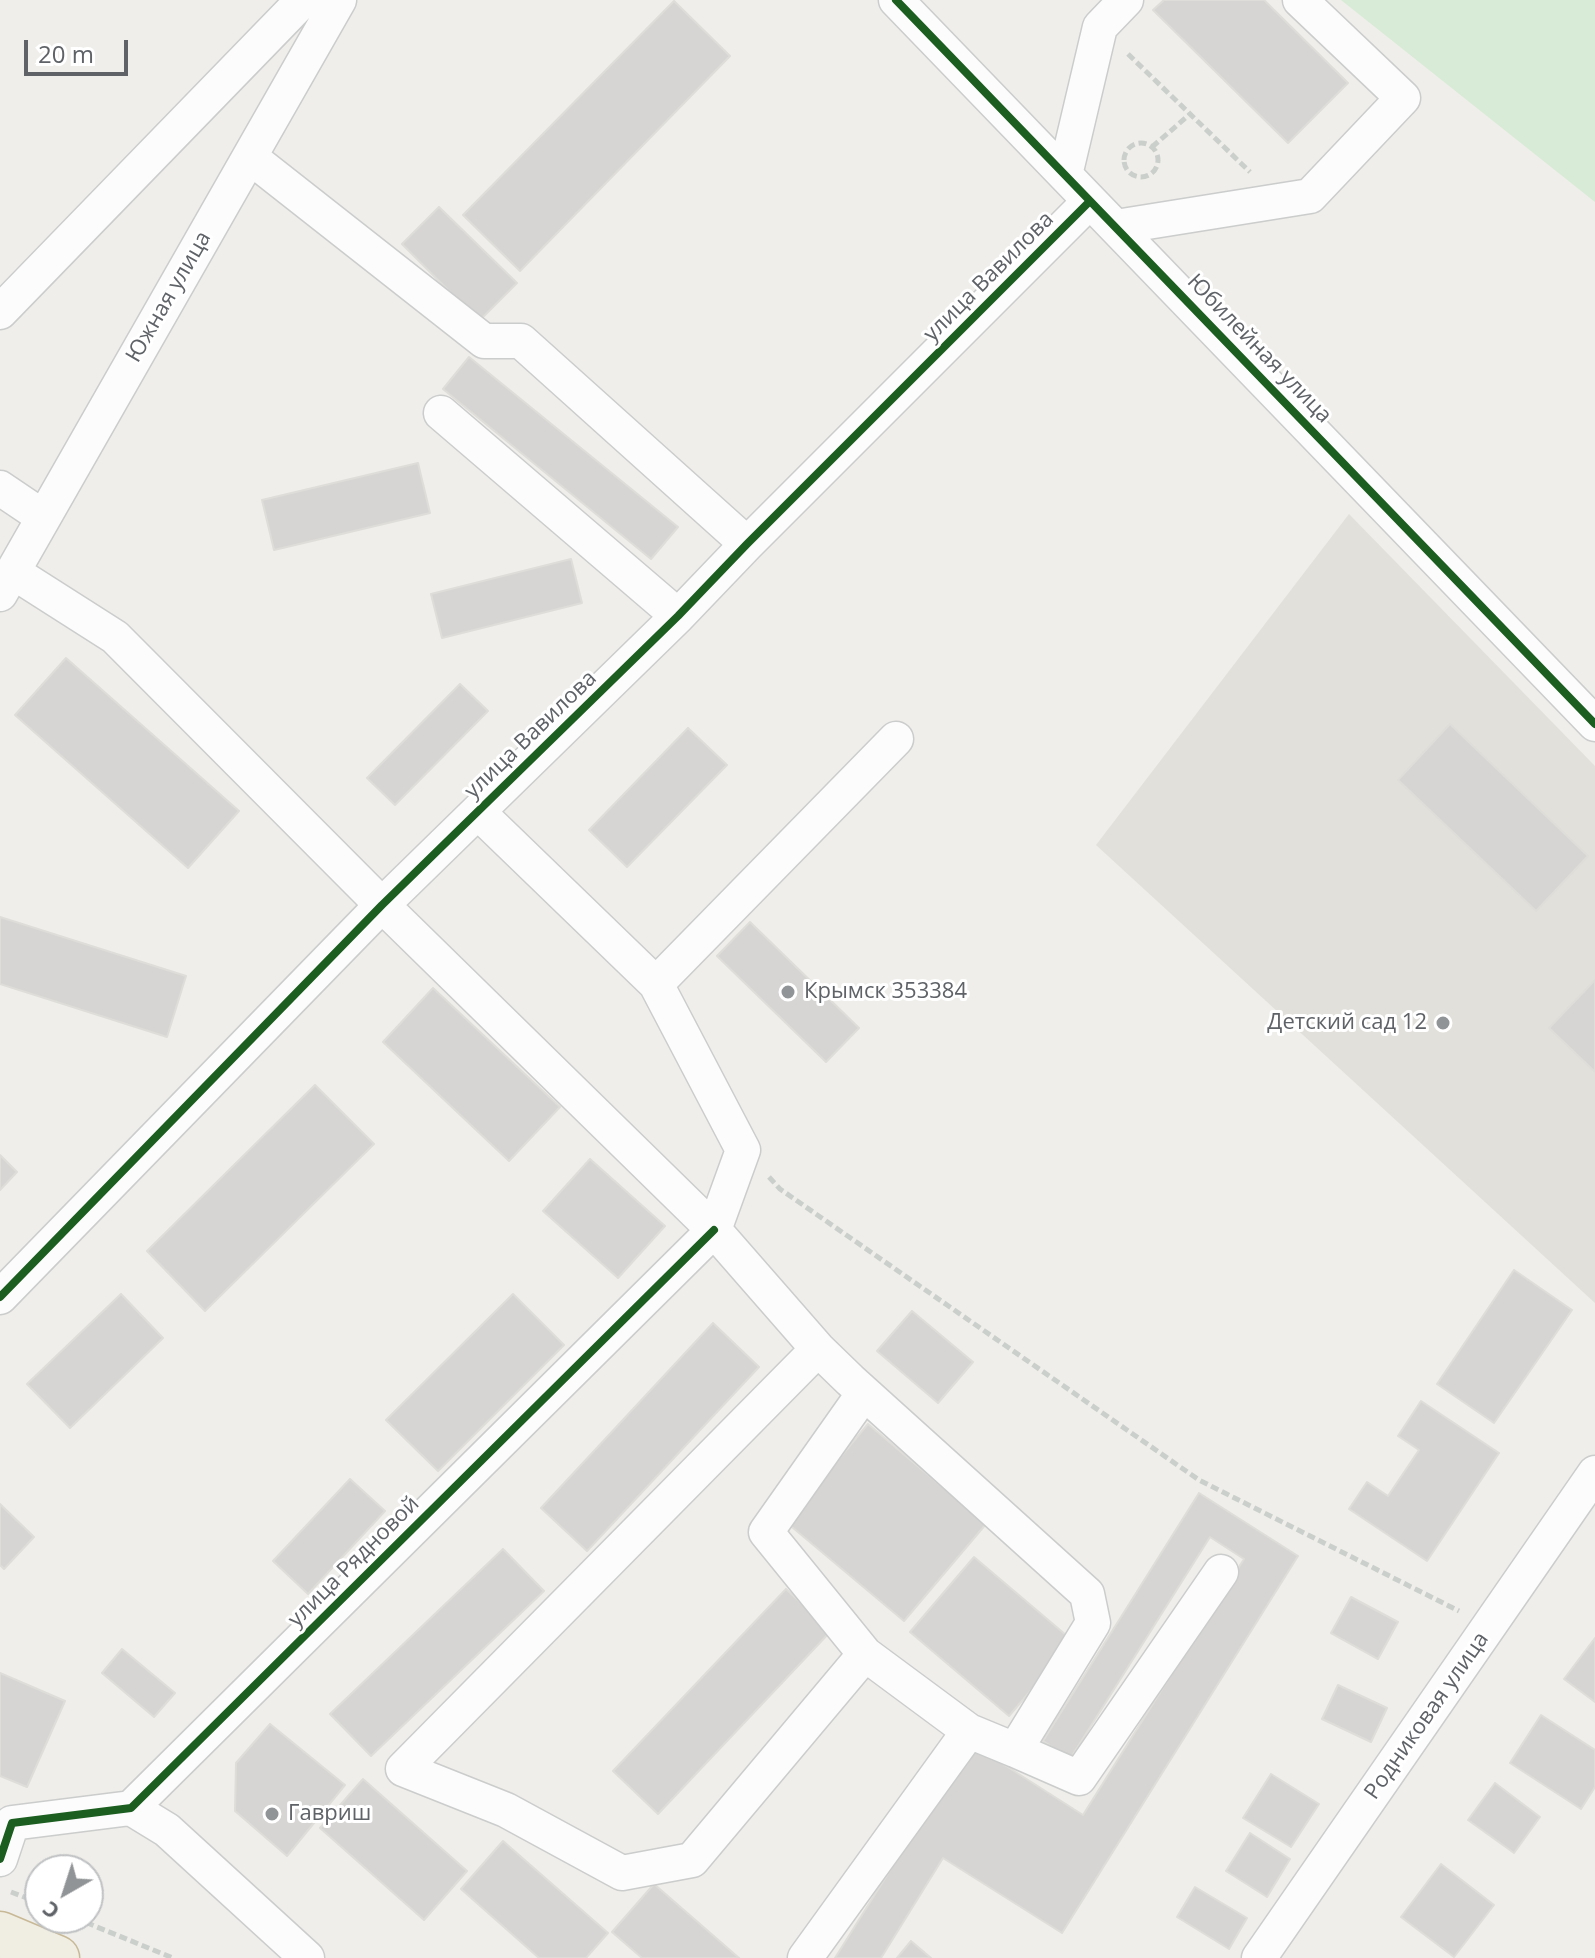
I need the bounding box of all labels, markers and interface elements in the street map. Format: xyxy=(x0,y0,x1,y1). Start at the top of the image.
scale bar xyxy=(28,24,132,74)
text: 20 m xyxy=(38,37,94,70)
street label: улица Вавилова xyxy=(918,206,1060,348)
street label: Южная улица xyxy=(121,227,217,367)
street label: Юбилейная улица xyxy=(1181,269,1337,429)
street label: улица Вавилова xyxy=(460,665,602,805)
place label: Крымск 353384 xyxy=(804,979,967,1005)
marker: Крымск 353384 xyxy=(779,983,797,1001)
place label: Детский сад 12 xyxy=(1267,1010,1427,1036)
marker: Детский сад 12 xyxy=(1434,1014,1452,1032)
street label: улица Рядновой xyxy=(283,1491,425,1633)
street label: Родниковая улица xyxy=(1359,1627,1495,1805)
place label: Гавриш xyxy=(288,1801,371,1827)
marker: Гавриш xyxy=(263,1805,281,1823)
north arrow xyxy=(24,1854,104,1934)
text: С xyxy=(35,1895,65,1927)

